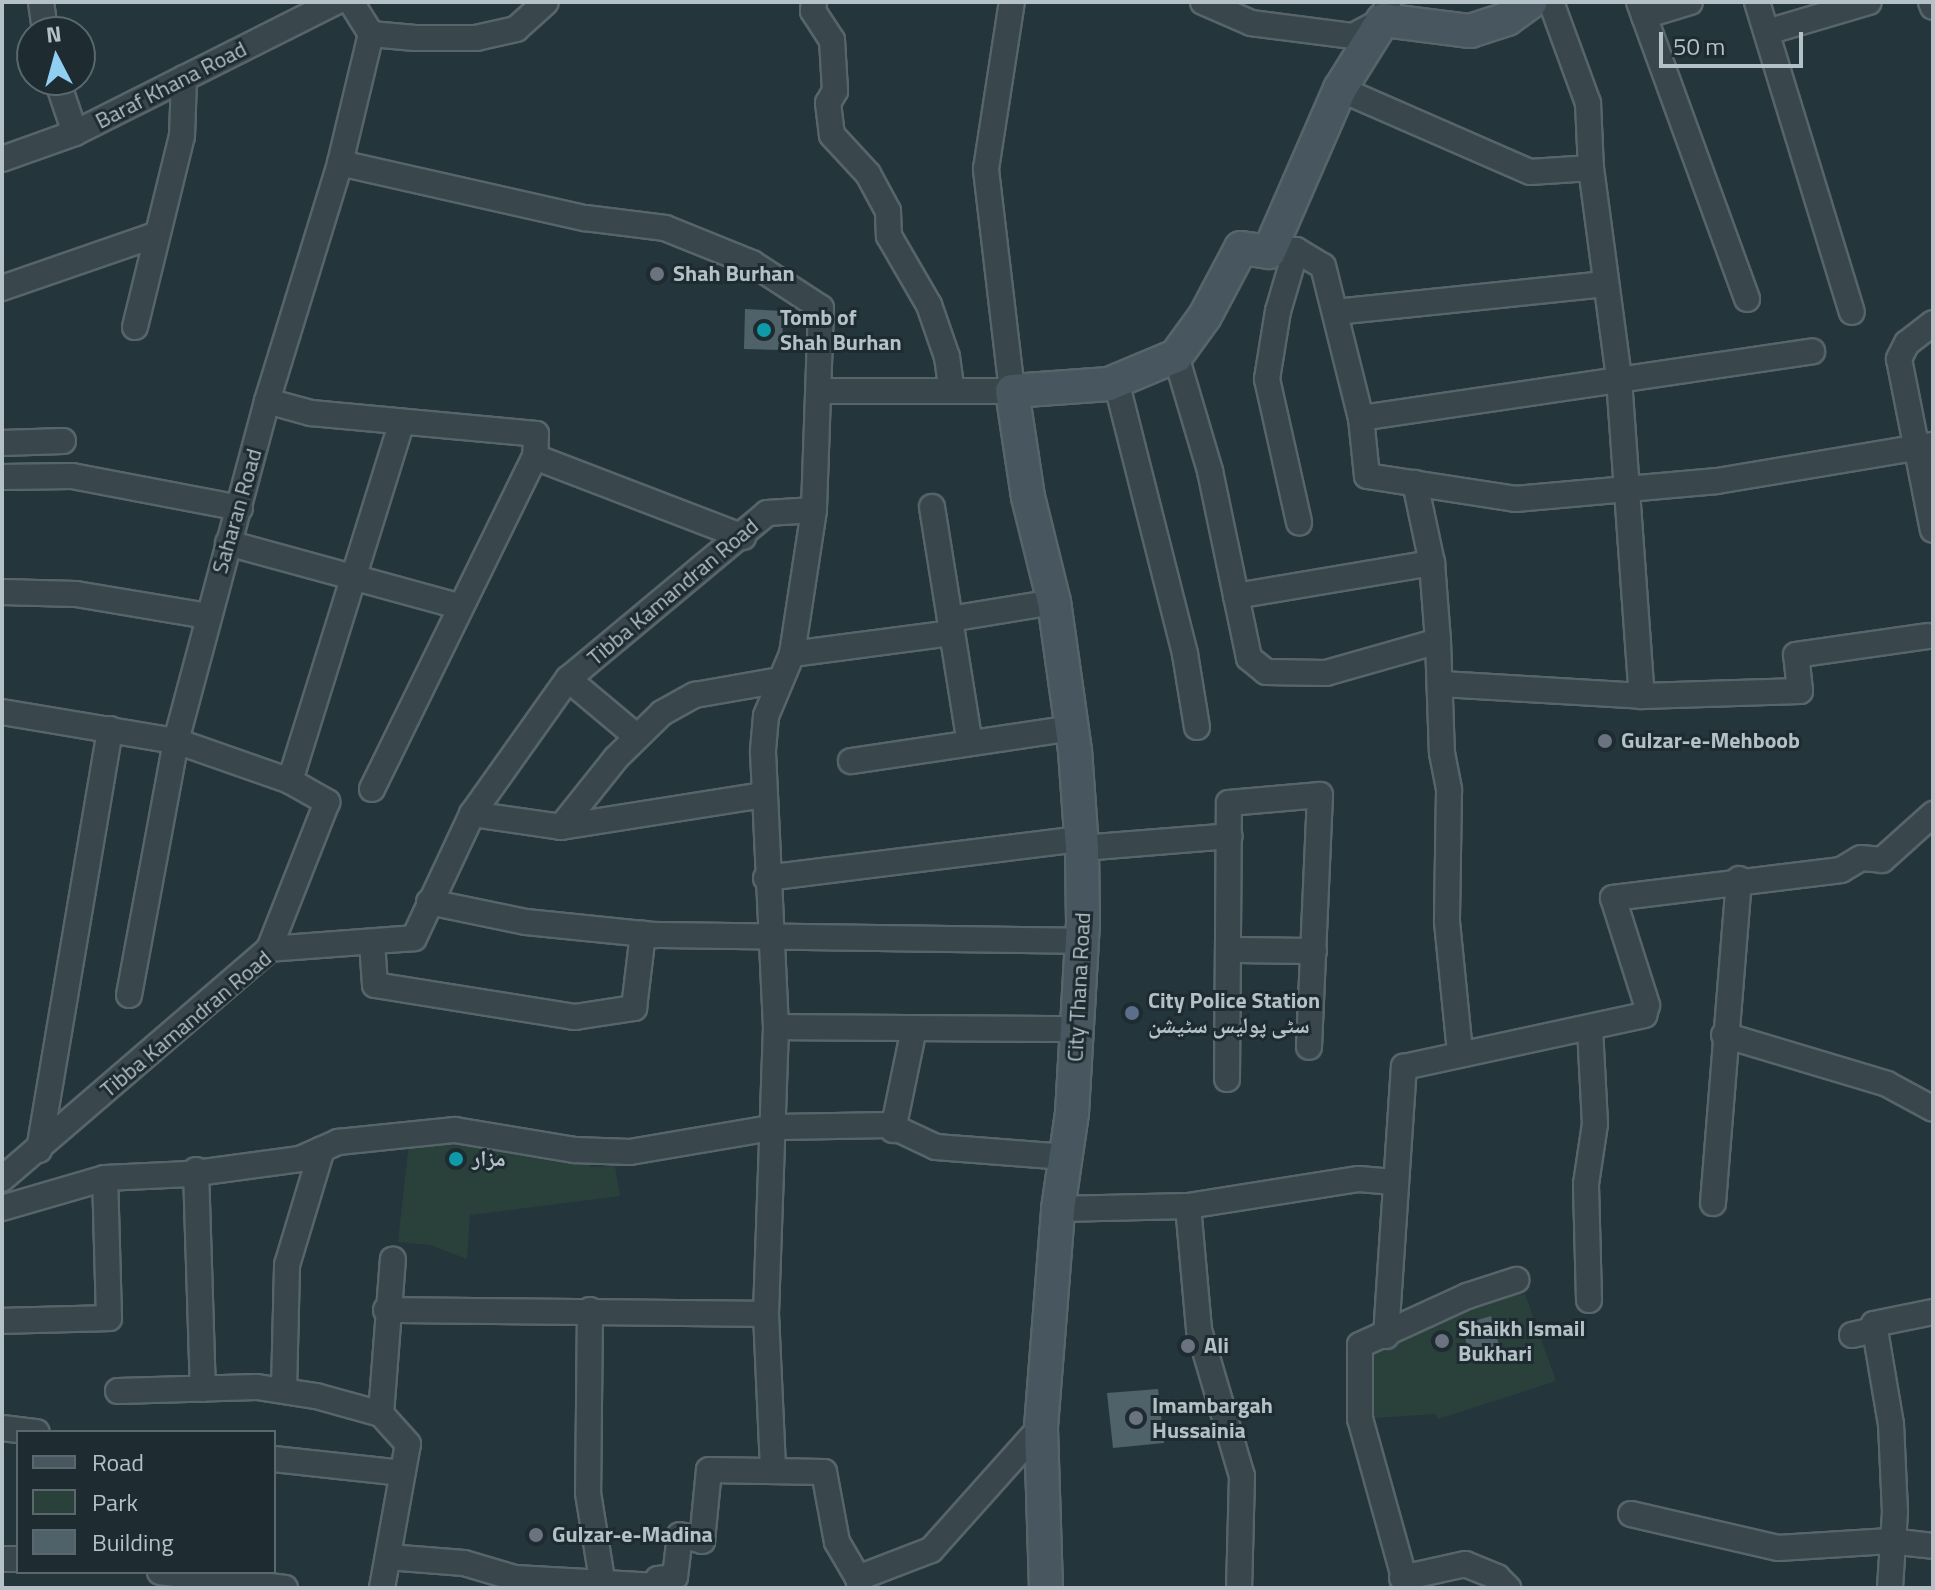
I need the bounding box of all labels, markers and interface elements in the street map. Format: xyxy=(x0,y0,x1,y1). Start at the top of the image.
north arrow xyxy=(16,16,96,96)
text: N xyxy=(44,16,63,52)
scale bar xyxy=(1663,16,1807,66)
text: 50 m xyxy=(1673,28,1725,64)
street label: Baraf Khana Road xyxy=(91,36,251,134)
place label: Shah Burhan xyxy=(673,261,795,287)
marker: Shah Burhan xyxy=(648,265,666,283)
place label: Tomb of Shah Burhan xyxy=(780,304,902,356)
marker: Tomb of Shah Burhan xyxy=(755,321,773,339)
street label: Saharan Road xyxy=(207,446,267,576)
street label: Tibba Kamandran Road xyxy=(582,513,764,671)
place label: Gulzar-e-Mehboob xyxy=(1621,728,1800,754)
marker: Gulzar-e-Mehboob xyxy=(1596,732,1614,750)
street label: City Thana Road xyxy=(1062,912,1096,1062)
street label: Tibba Kamandran Road xyxy=(95,945,277,1103)
place label: City Police Station سٹی پولیس سٹیشن xyxy=(1148,987,1320,1038)
marker: City Police Station سٹی پولیس سٹیشن xyxy=(1123,1004,1141,1022)
place label: مزار xyxy=(472,1146,506,1172)
marker: مزار xyxy=(447,1150,465,1168)
place label: Shaikh Ismail Bukhari xyxy=(1458,1315,1585,1366)
marker: Shaikh Ismail Bukhari xyxy=(1433,1332,1451,1350)
place label: Ali xyxy=(1204,1333,1229,1359)
marker: Ali xyxy=(1179,1337,1197,1355)
place label: Imambargah Hussainia xyxy=(1152,1392,1273,1444)
marker: Imambargah Hussainia xyxy=(1127,1409,1145,1427)
legend xyxy=(16,1430,276,1574)
text: Road xyxy=(92,1444,144,1480)
text: Park xyxy=(92,1484,138,1520)
place label: Gulzar-e-Madina xyxy=(552,1522,713,1548)
text: Building xyxy=(92,1524,174,1560)
marker: Gulzar-e-Madina xyxy=(527,1526,545,1544)

